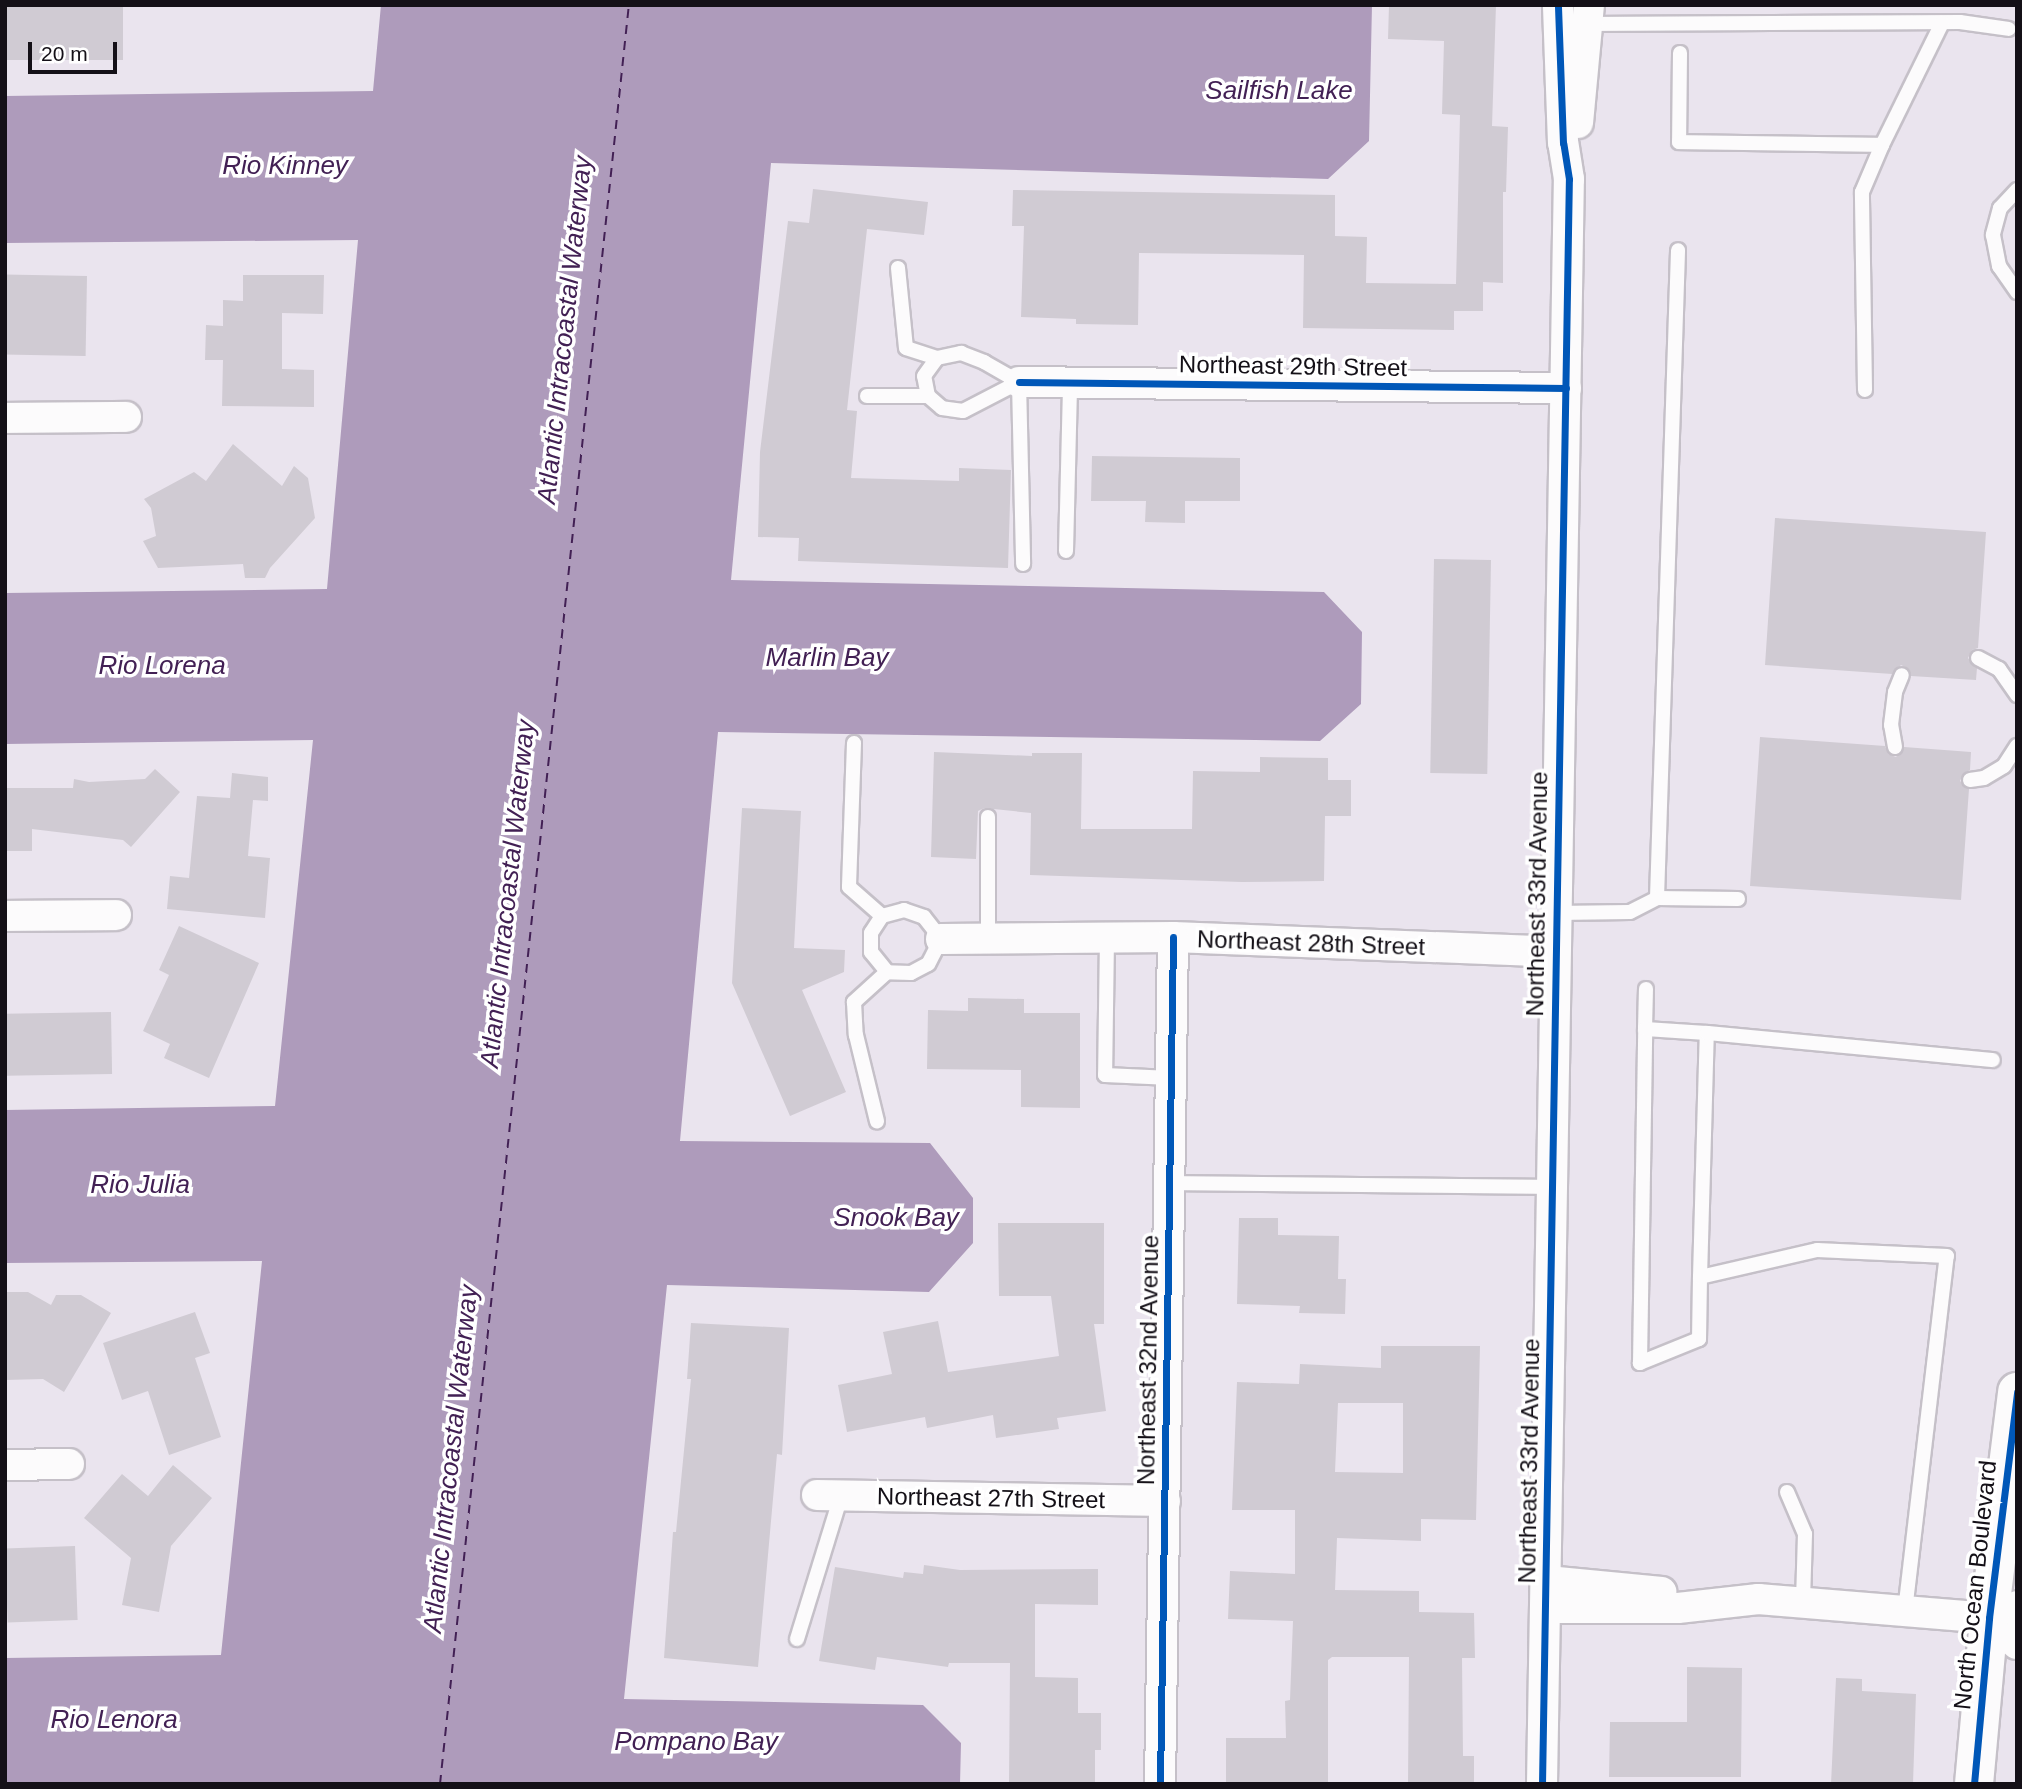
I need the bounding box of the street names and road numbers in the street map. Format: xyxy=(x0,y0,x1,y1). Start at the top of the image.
street label: Northeast 29th Street xyxy=(1179,350,1407,382)
street label: Northeast 33rd Avenue xyxy=(1520,771,1554,1017)
street label: Northeast 28th Street xyxy=(1197,925,1425,961)
street label: Northeast 32nd Avenue xyxy=(1131,1234,1165,1486)
street label: Northeast 33rd Avenue xyxy=(1512,1338,1546,1584)
street label: North Ocean Boulevard xyxy=(1948,1459,2002,1711)
street label: Northeast 27th Street xyxy=(877,1482,1105,1514)

